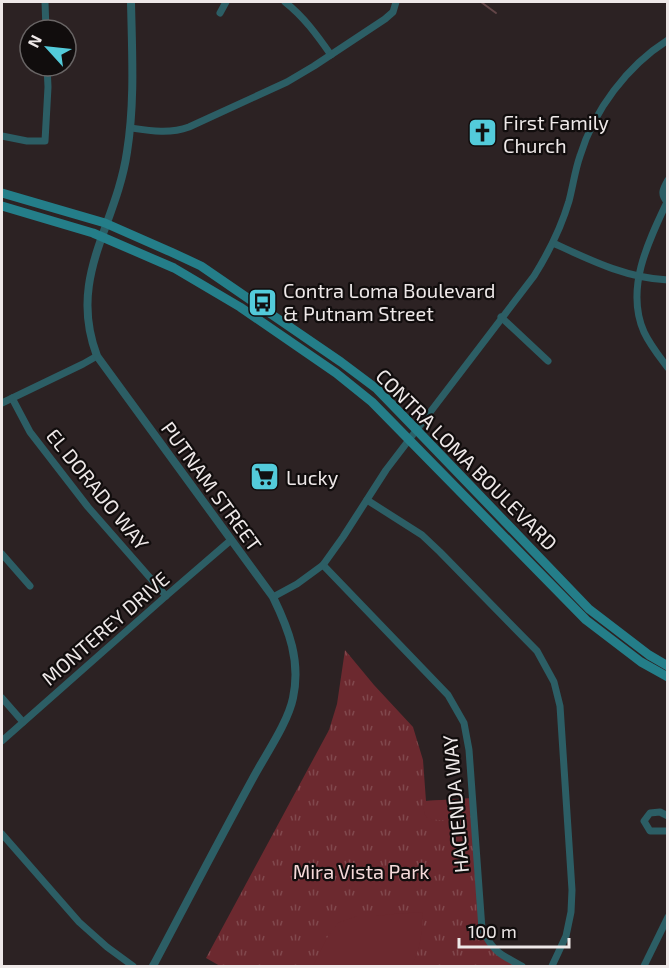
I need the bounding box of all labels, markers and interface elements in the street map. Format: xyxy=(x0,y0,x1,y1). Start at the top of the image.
north arrow xyxy=(18,18,78,78)
text: N xyxy=(23,31,45,50)
place label: First Family Church xyxy=(503,110,609,157)
church icon: First Family Church xyxy=(466,117,498,149)
place label: Contra Loma Boulevard & Putnam Street xyxy=(283,278,496,325)
bus stop icon: Contra Loma Boulevard & Putnam Street xyxy=(246,286,278,318)
street label: CONTRA LOMA BOULEVARD xyxy=(371,363,563,555)
street label: PUTNAM STREET xyxy=(157,416,267,556)
street label: EL DORADO WAY xyxy=(42,424,155,555)
supermarket icon: Lucky xyxy=(249,461,281,493)
place label: Lucky xyxy=(286,465,339,489)
street label: MONTEREY DRIVE xyxy=(36,566,174,690)
street label: HACIENDA WAY xyxy=(437,733,473,874)
park label: Mira Vista Park xyxy=(293,859,429,883)
scale bar xyxy=(459,911,568,949)
text: 100 m xyxy=(468,920,517,942)

